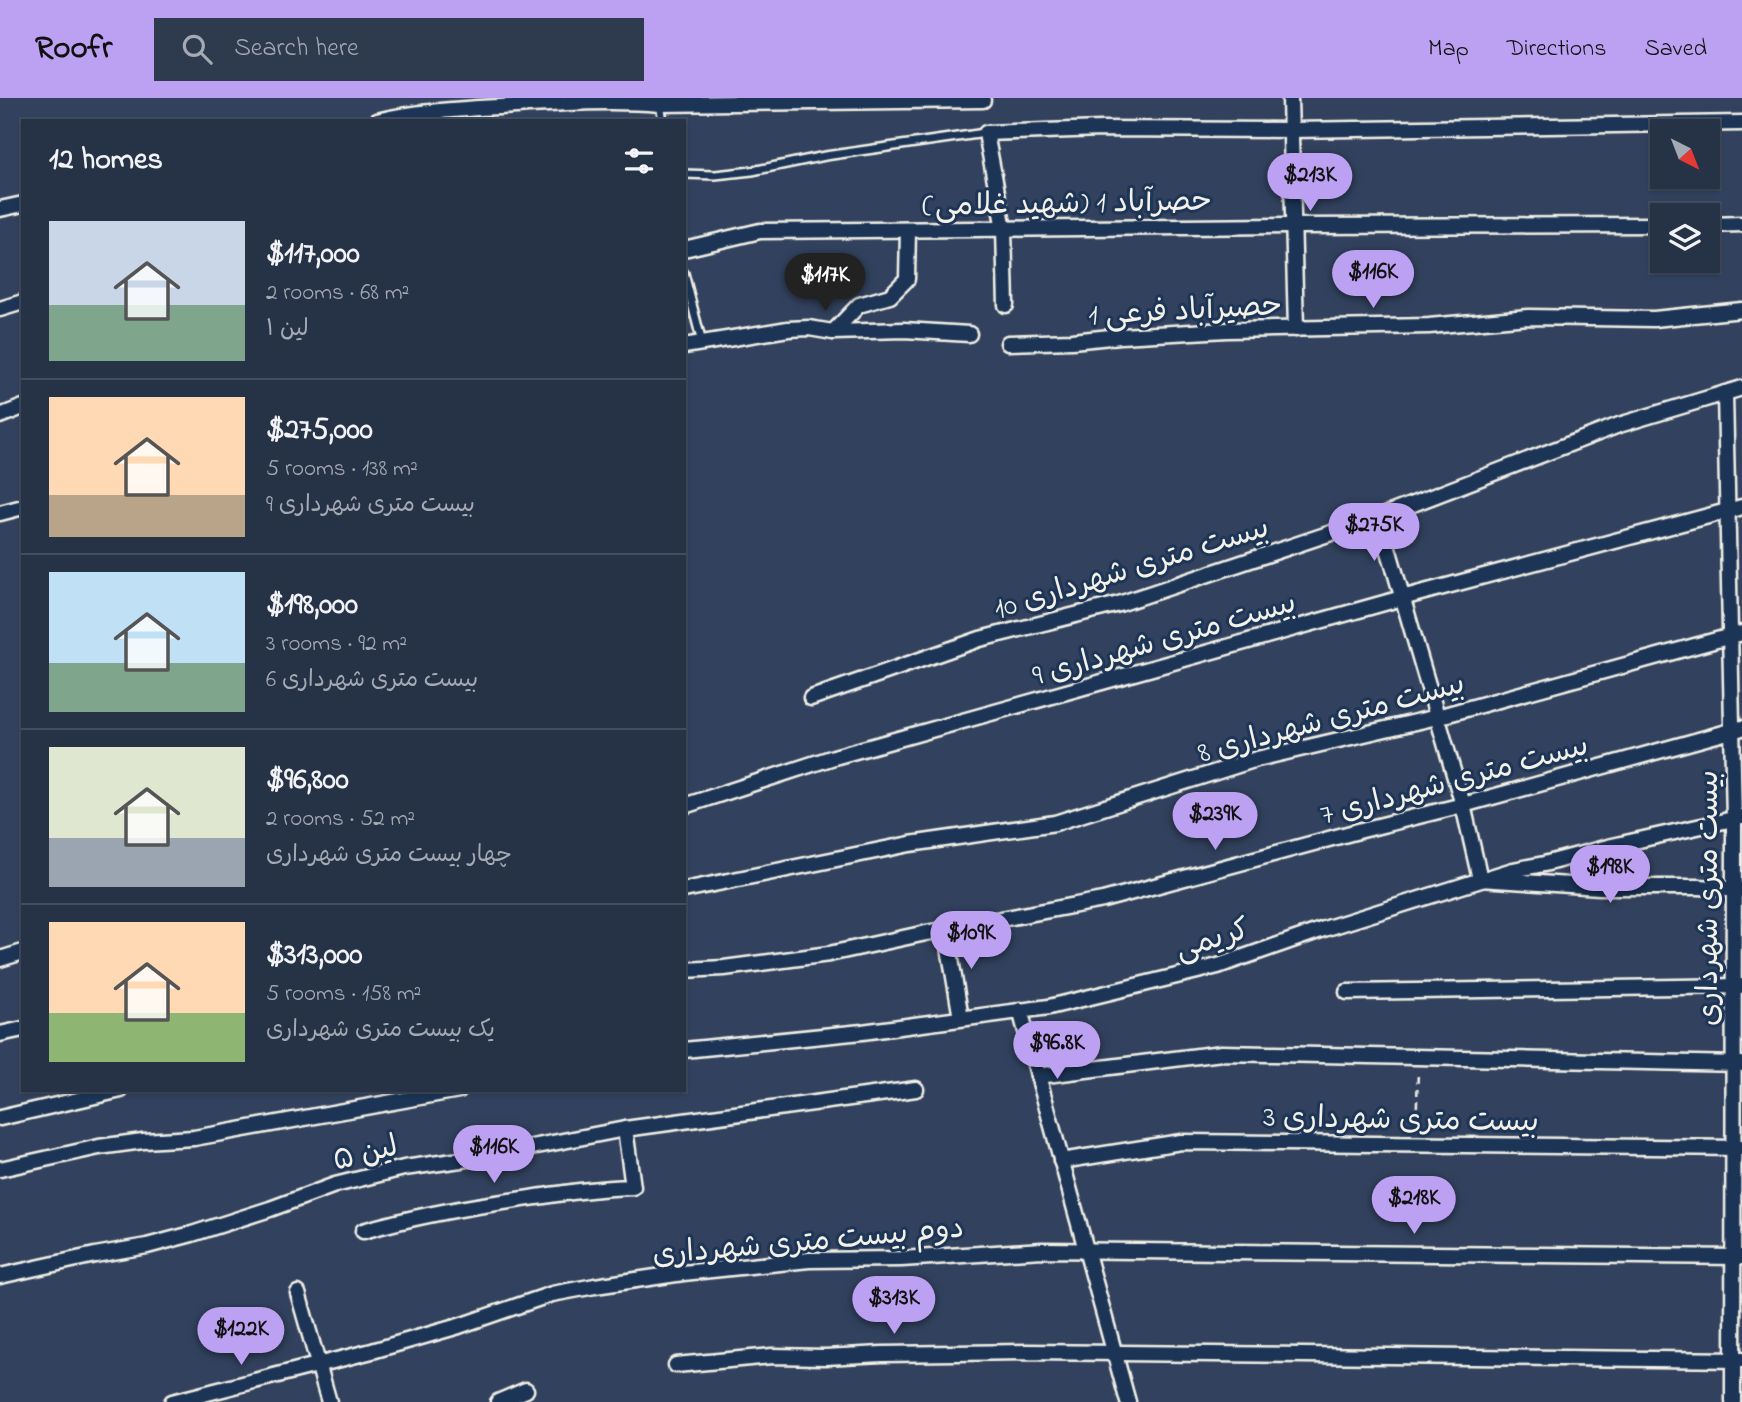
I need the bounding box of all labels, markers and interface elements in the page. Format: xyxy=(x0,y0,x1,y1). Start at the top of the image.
search box xyxy=(154,18,644,81)
text: Roofr xyxy=(35,25,112,73)
icon: search xyxy=(178,30,216,68)
text: Search here xyxy=(234,30,359,68)
text: Map xyxy=(1428,32,1469,67)
text: Directions xyxy=(1507,32,1606,67)
text: Saved xyxy=(1644,32,1707,67)
north arrow xyxy=(1650,119,1720,189)
map controls xyxy=(1650,119,1720,273)
text: 12 homes xyxy=(49,139,163,183)
icon: filters xyxy=(620,142,658,180)
pin: $213K xyxy=(1261,153,1359,213)
text: $213K xyxy=(1283,159,1337,192)
street label: حصرآباد 1 (شهید غلامی) xyxy=(922,180,1212,230)
button: layers xyxy=(1650,203,1720,273)
text: $117,000 xyxy=(266,233,360,277)
icon: home xyxy=(105,249,189,333)
pin: $116K xyxy=(1324,250,1422,310)
pin: $117K xyxy=(776,254,874,313)
text: $116K xyxy=(1348,256,1398,289)
text: $117K xyxy=(800,259,850,292)
text: 2 rooms · 68 m² xyxy=(266,277,409,310)
street label: حصیرآباد فرعی 1 xyxy=(1087,285,1283,339)
text: لین ۱ xyxy=(266,313,309,346)
text: $275,000 xyxy=(266,409,373,453)
icon: home xyxy=(105,425,189,509)
text: 5 rooms · 138 m² xyxy=(266,453,418,486)
text: بیست متری شهرداری 9 xyxy=(266,489,475,522)
pin: $275K xyxy=(1325,504,1423,563)
street label: بیست متری شهرداری 10 xyxy=(989,507,1275,633)
text: $275K xyxy=(1344,509,1404,542)
street label: بیست متری شهرداری 9 xyxy=(1028,582,1302,700)
text: $198,000 xyxy=(266,584,358,628)
icon: home xyxy=(105,600,189,684)
text: 3 rooms · 92 m² xyxy=(266,628,407,661)
street label: بیست متری شهرداری 8 xyxy=(1193,663,1470,777)
text: بیست متری شهرداری 6 xyxy=(266,664,478,697)
street label: بیست متری شهرداری 7 xyxy=(1316,725,1594,839)
text: $96,800 xyxy=(266,759,349,803)
street label: بیست متری شهرداری xyxy=(1688,770,1732,1026)
icon: home xyxy=(105,775,189,859)
pin: $239K xyxy=(1166,792,1264,852)
text: $239K xyxy=(1189,798,1241,831)
text: 2 rooms · 52 m² xyxy=(266,803,415,836)
text: چهار بیست متری شهرداری xyxy=(266,839,512,872)
pin: $198K xyxy=(1561,846,1659,905)
text: $198K xyxy=(1586,851,1634,884)
street label: کریمی xyxy=(1170,909,1255,973)
pin: $109K xyxy=(922,912,1020,971)
text: $109K xyxy=(946,917,996,950)
text: $313,000 xyxy=(266,934,363,978)
icon: home xyxy=(105,950,189,1034)
text: 5 rooms · 158 m² xyxy=(266,978,421,1011)
text: یک بیست متری شهرداری xyxy=(266,1014,495,1047)
pin: $96.8K xyxy=(1000,1021,1114,1081)
text: $96.8K xyxy=(1029,1027,1085,1060)
street label: بیست متری شهرداری 3 xyxy=(1263,1097,1539,1145)
street label: لین ۵ xyxy=(329,1126,403,1184)
pin: $116K xyxy=(445,1126,543,1185)
text: $116K xyxy=(469,1131,519,1164)
pin: $218K xyxy=(1365,1176,1463,1236)
text: $218K xyxy=(1388,1182,1440,1215)
street label: دوم بیست متری شهرداری xyxy=(651,1207,966,1279)
pin: $313K xyxy=(845,1276,943,1336)
text: $313K xyxy=(868,1282,920,1315)
pin: $122K xyxy=(192,1308,290,1367)
text: $122K xyxy=(213,1313,269,1346)

